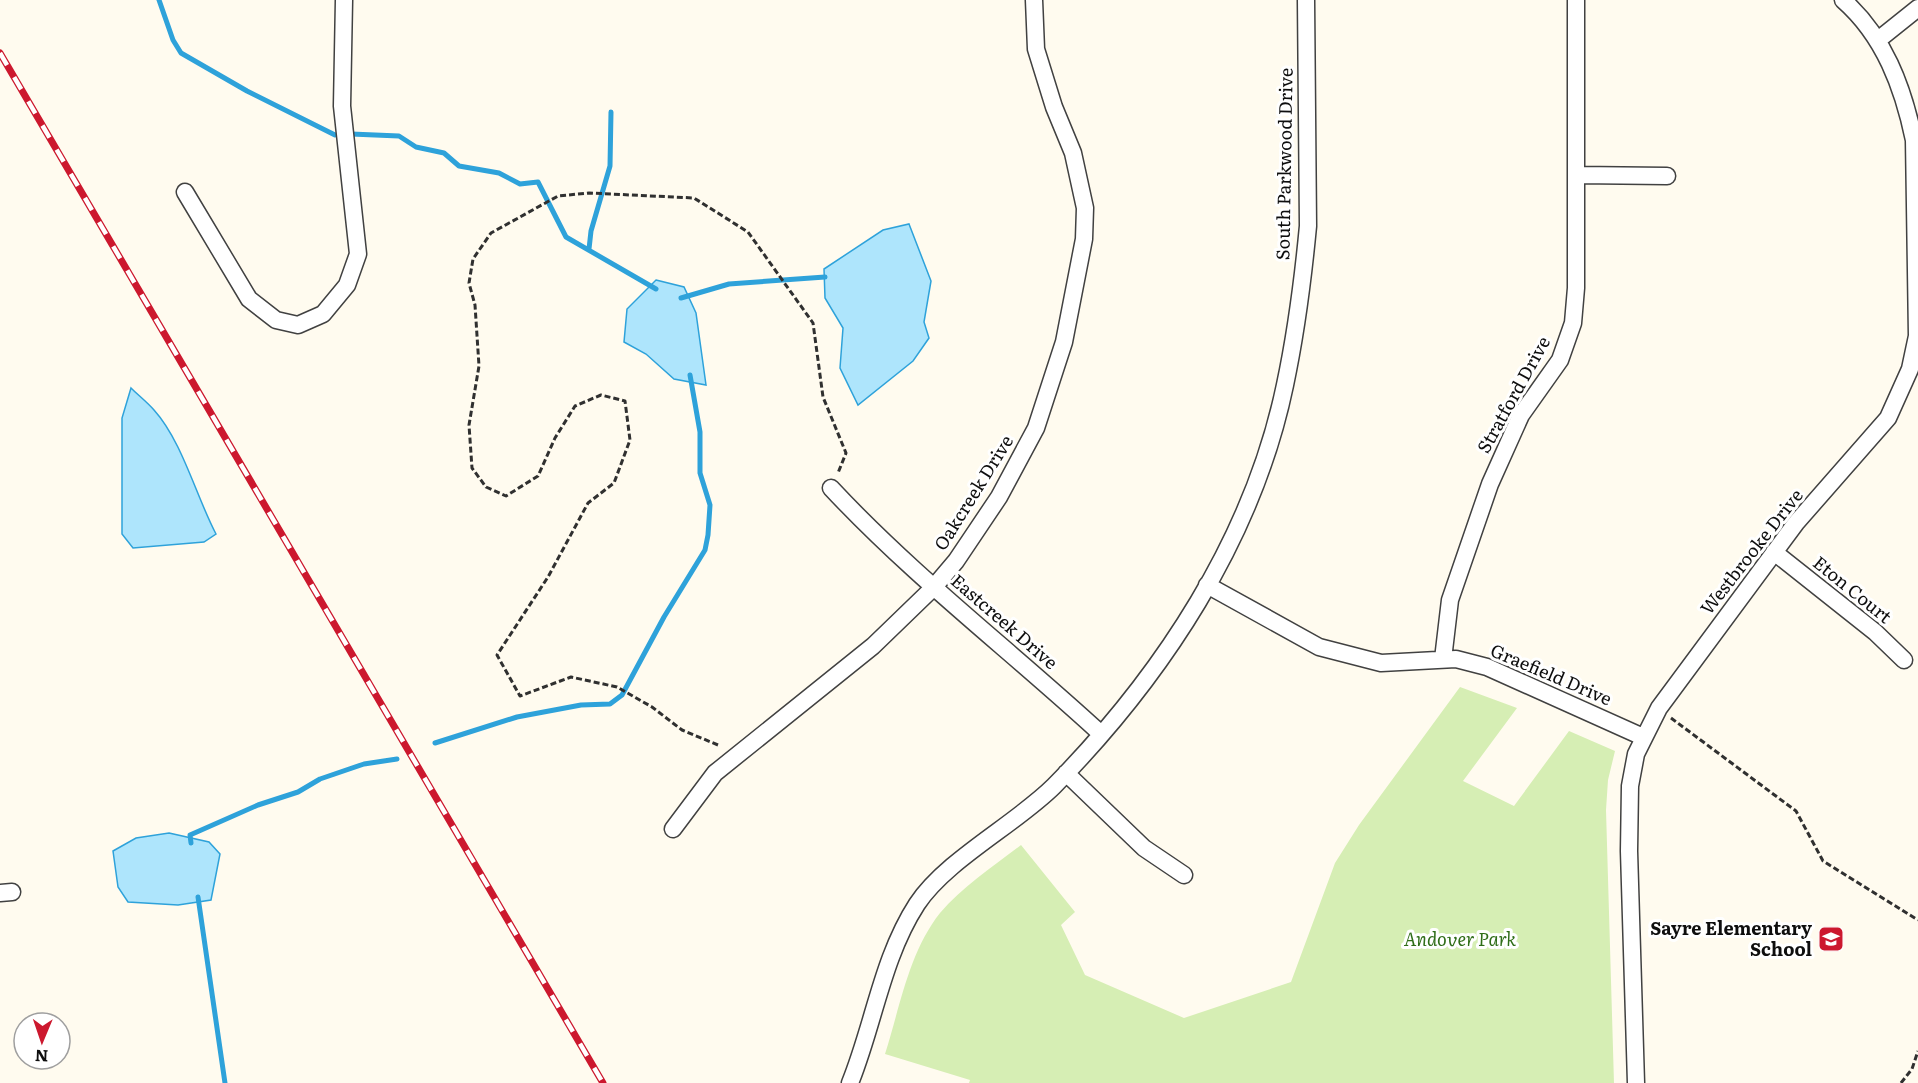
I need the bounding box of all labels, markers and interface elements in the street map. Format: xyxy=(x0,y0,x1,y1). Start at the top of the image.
street label: South Parkwood Drive xyxy=(1268,68,1299,260)
street label: Stratford Drive xyxy=(1469,331,1556,458)
street label: Oakcreek Drive xyxy=(926,429,1019,555)
street label: Westbrooke Drive xyxy=(1693,482,1809,620)
street label: Eton Court xyxy=(1808,549,1899,630)
street label: Eastcreek Drive xyxy=(946,567,1064,675)
street label: Graefield Drive xyxy=(1487,636,1616,711)
place label: Sayre Elementary School xyxy=(1650,914,1812,962)
school or university icon: Sayre Elementary School xyxy=(1816,924,1846,954)
park label: Andover Park xyxy=(1404,925,1516,952)
north arrow xyxy=(12,1011,72,1071)
text: N xyxy=(34,1045,49,1069)

